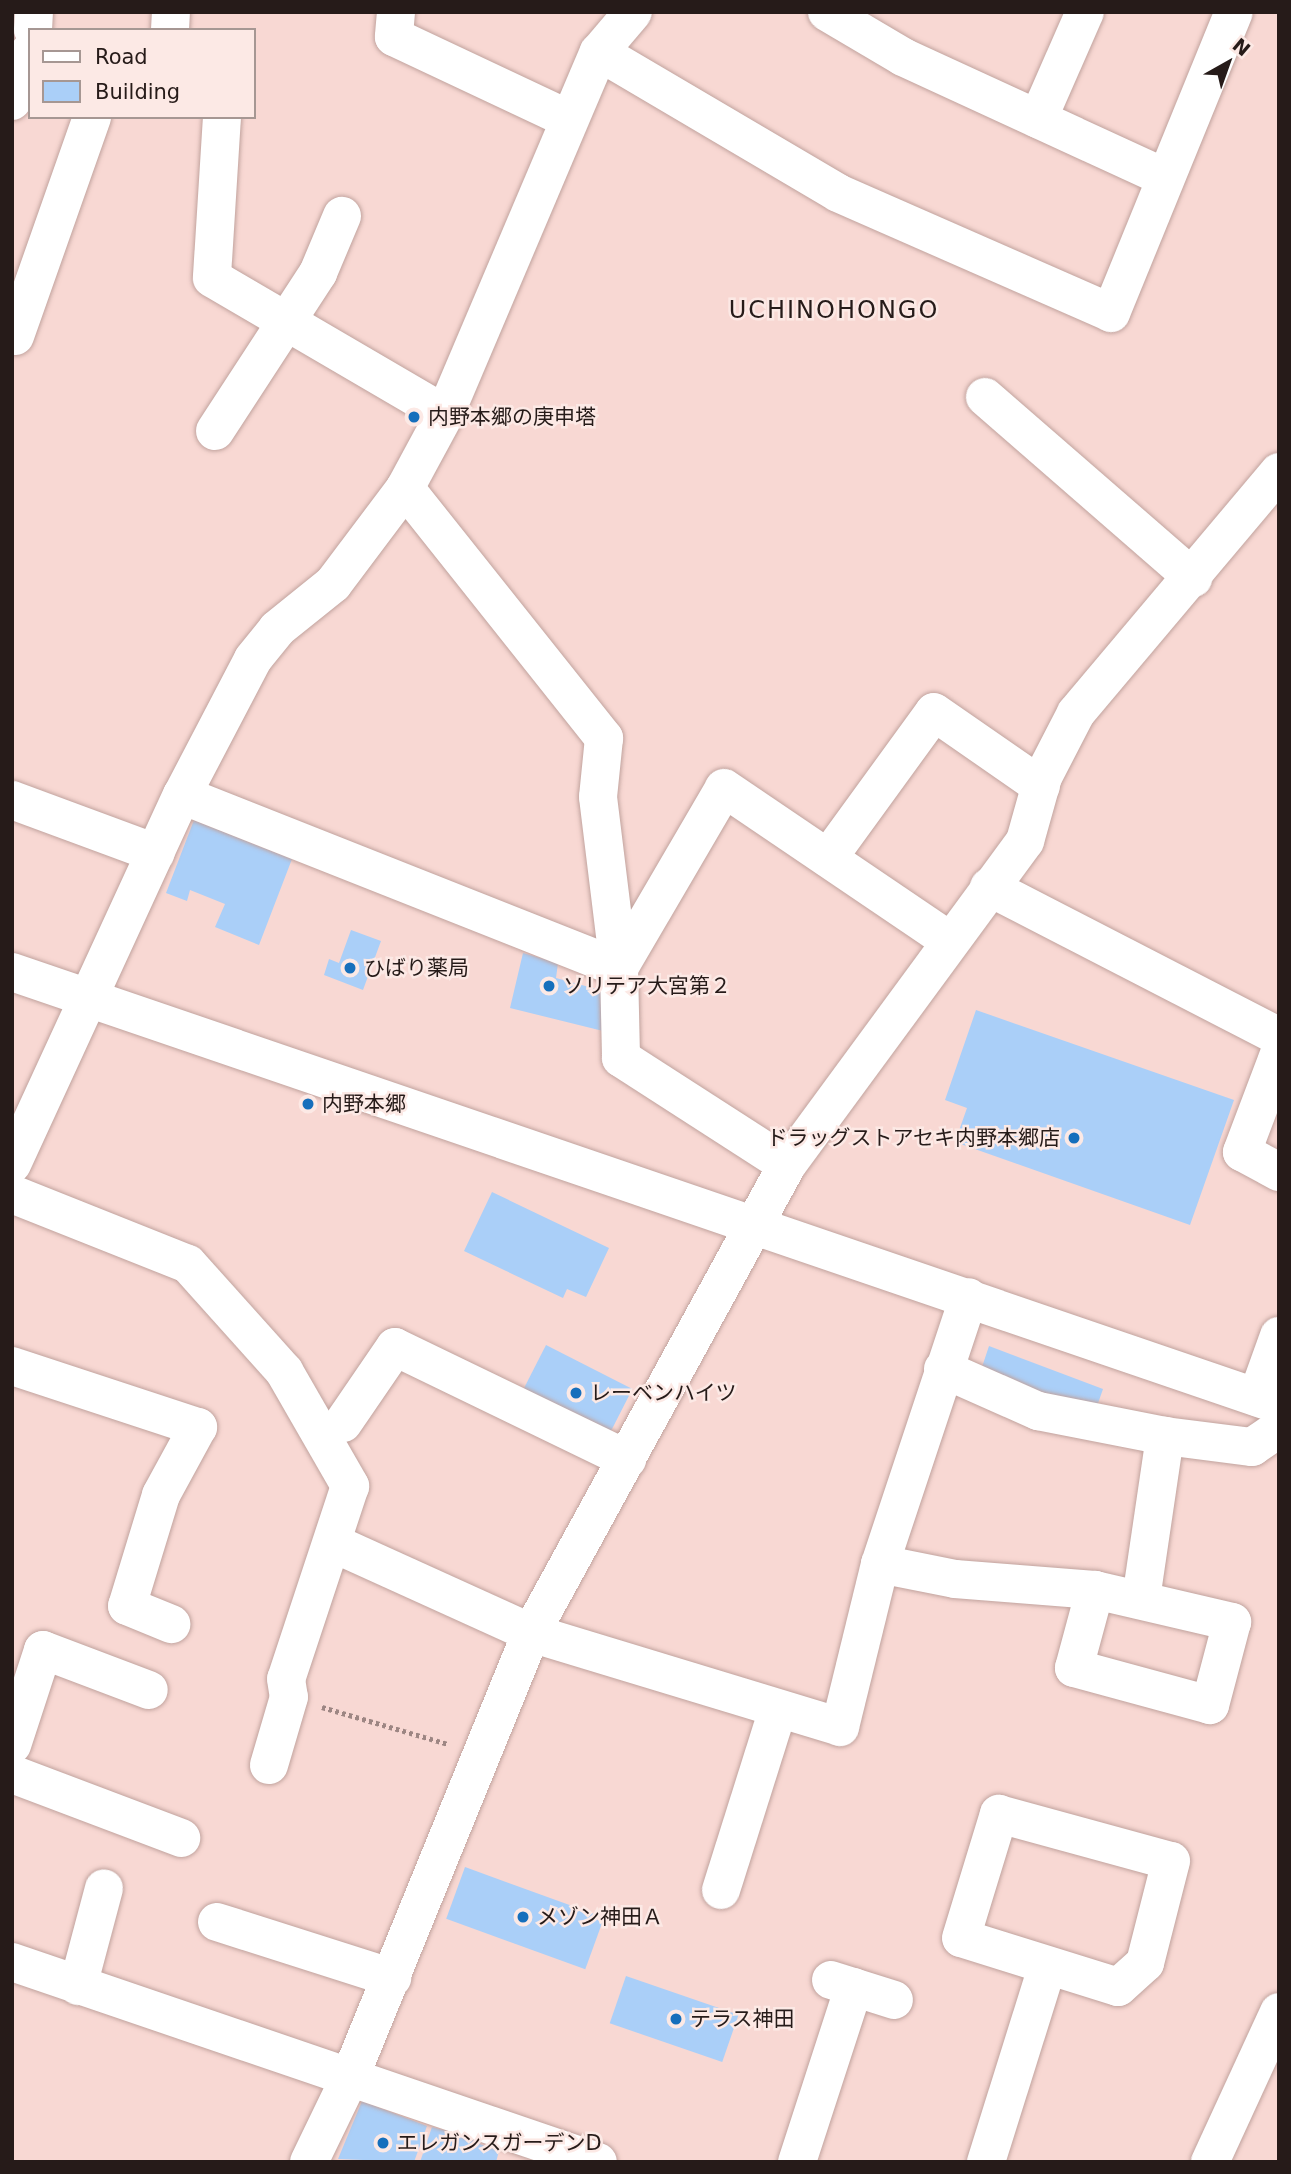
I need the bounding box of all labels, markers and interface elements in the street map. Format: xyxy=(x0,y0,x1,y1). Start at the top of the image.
legend xyxy=(28,28,256,119)
north arrow xyxy=(1193,28,1263,98)
text: N xyxy=(1228,33,1255,60)
text: Road xyxy=(95,45,148,69)
text: Building xyxy=(95,80,180,104)
district label: UCHINOHONGO xyxy=(730,297,938,325)
place label: 内野本郷の庚申塔 xyxy=(428,404,596,430)
marker: 内野本郷の庚申塔 xyxy=(406,409,422,425)
place label: ひばり薬局 xyxy=(364,955,469,981)
marker: ひばり薬局 xyxy=(342,960,358,976)
place label: ソリテア大宮第２ xyxy=(563,973,731,999)
marker: ソリテア大宮第２ xyxy=(541,978,557,994)
place label: 内野本郷 xyxy=(322,1091,406,1117)
marker: 内野本郷 xyxy=(300,1096,316,1112)
place label: ドラッグストアセキ内野本郷店 xyxy=(766,1125,1060,1151)
marker: ドラッグストアセキ内野本郷店 xyxy=(1066,1130,1082,1146)
place label: レーベンハイツ xyxy=(590,1380,737,1406)
marker: レーベンハイツ xyxy=(568,1385,584,1401)
place label: メゾン神田Ａ xyxy=(537,1904,663,1930)
marker: メゾン神田Ａ xyxy=(515,1909,531,1925)
place label: テラス神田 xyxy=(690,2006,795,2032)
marker: テラス神田 xyxy=(668,2011,684,2027)
place label: エレガンスガーデンD xyxy=(397,2130,602,2156)
marker: エレガンスガーデンD xyxy=(375,2135,391,2151)

